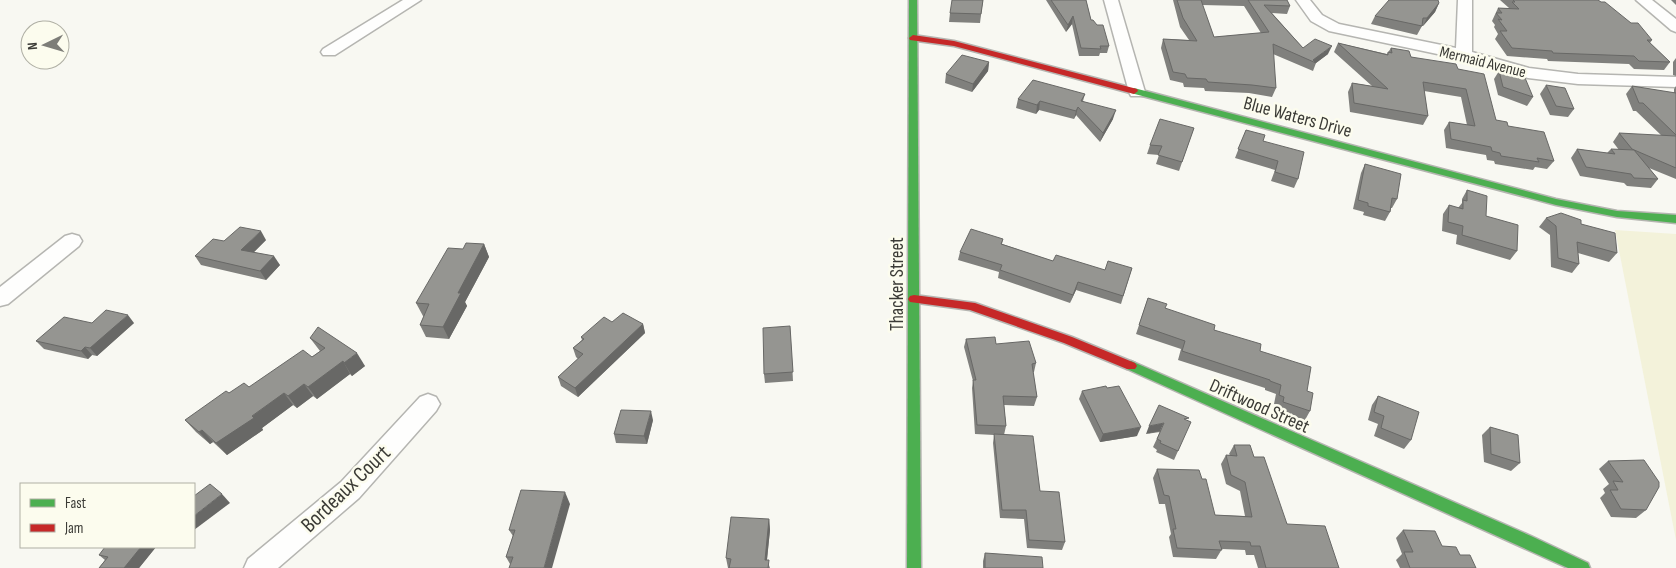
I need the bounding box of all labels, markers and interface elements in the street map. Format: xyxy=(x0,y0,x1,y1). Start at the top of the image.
north arrow xyxy=(20,20,70,70)
text: N xyxy=(24,42,41,51)
street label: Mermaid Avenue xyxy=(1438,43,1528,82)
street label: Blue Waters Drive xyxy=(1241,92,1354,143)
street label: Thacker Street xyxy=(886,237,909,331)
street label: Driftwood Street xyxy=(1206,374,1313,439)
street label: Bordeaux Court xyxy=(296,439,397,539)
legend xyxy=(20,483,195,548)
text: Fast xyxy=(65,494,87,513)
text: Jam xyxy=(64,519,83,538)

